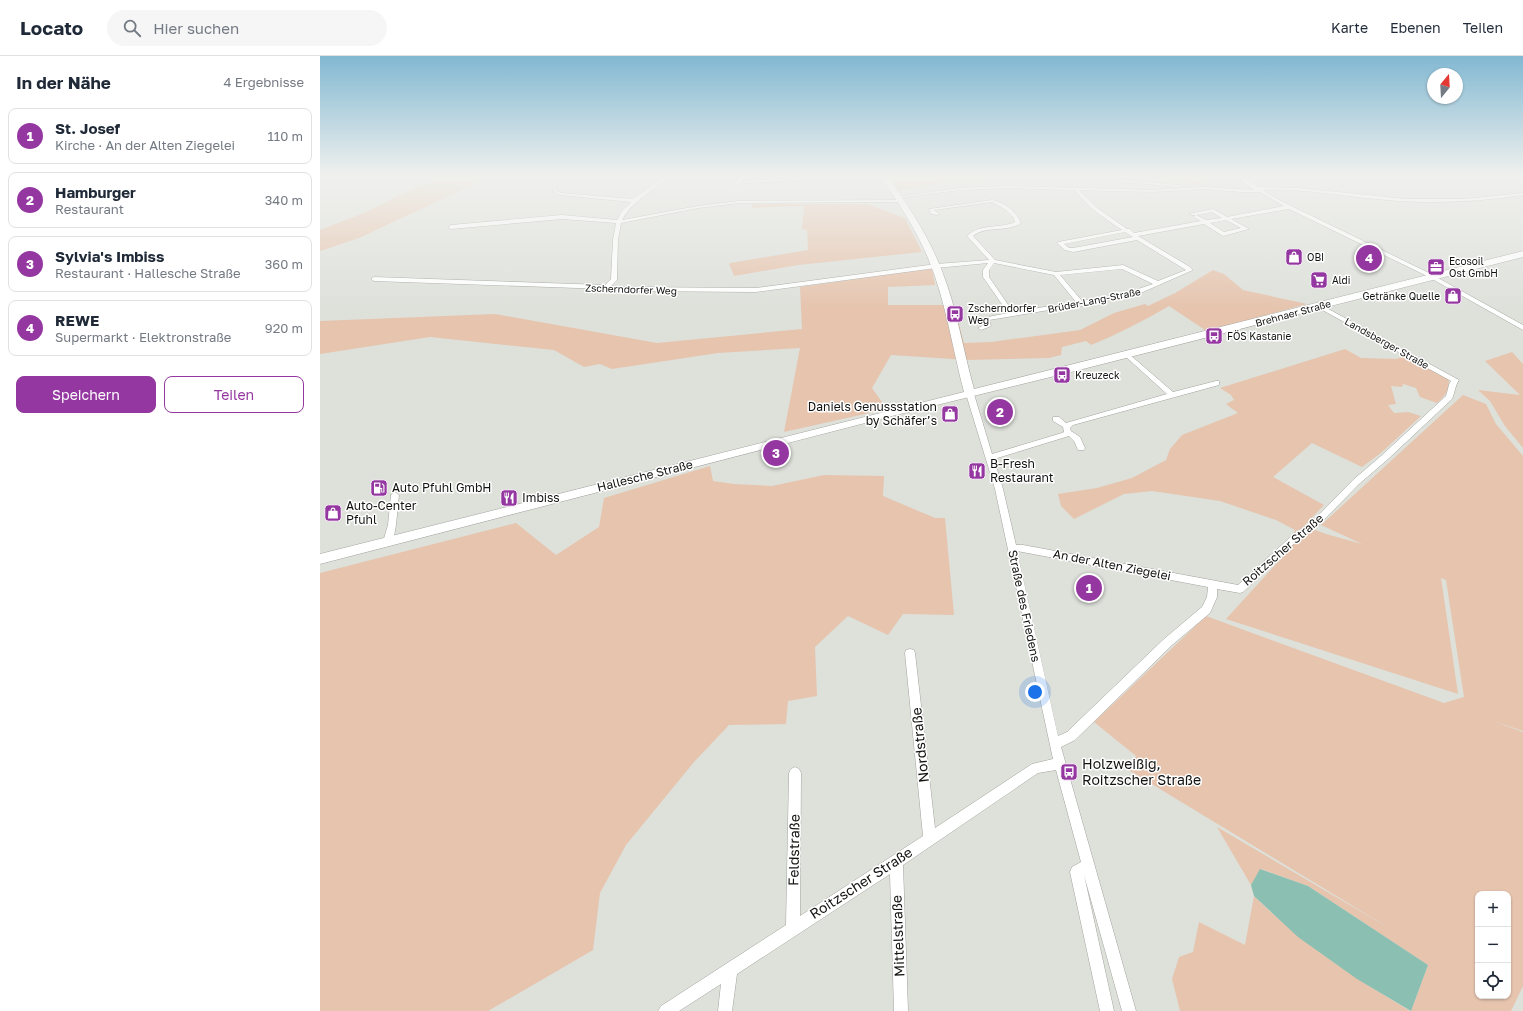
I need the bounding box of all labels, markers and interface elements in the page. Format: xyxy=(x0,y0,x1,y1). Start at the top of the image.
search box xyxy=(107,10,387,46)
text: Locato xyxy=(20,16,83,39)
icon: search xyxy=(121,17,143,39)
text: Hier suchen xyxy=(153,19,239,37)
text: Karte xyxy=(1331,19,1368,36)
text: Ebenen xyxy=(1390,19,1441,36)
text: Teilen xyxy=(1463,19,1503,36)
north arrow xyxy=(1427,68,1463,104)
text: In der Nähe xyxy=(16,72,111,93)
text: 4 Ergebnisse xyxy=(224,74,304,90)
text: St. Josef xyxy=(55,119,120,137)
text: 1 xyxy=(27,128,33,144)
text: 110 m xyxy=(268,128,303,144)
text: Kirche · An der Alten Ziegelei xyxy=(55,137,235,153)
text: Hamburger xyxy=(55,183,136,201)
text: 2 xyxy=(26,192,34,208)
text: 340 m xyxy=(265,192,303,208)
text: Restaurant xyxy=(55,201,124,217)
pin: 4 xyxy=(1356,243,1382,273)
text: Sylvia's Imbiss xyxy=(55,247,164,265)
shop icon: OBI xyxy=(1284,247,1304,267)
place label: OBI xyxy=(1307,251,1324,263)
place label: Ecosoil Ost GmbH xyxy=(1449,255,1498,279)
text: 3 xyxy=(26,256,34,272)
text: 360 m xyxy=(265,256,303,272)
office icon: Ecosoil Ost GmbH xyxy=(1426,257,1446,277)
text: Restaurant · Hallesche Straße xyxy=(55,265,241,281)
supermarket icon: Aldi xyxy=(1309,270,1329,290)
place label: Aldi xyxy=(1332,274,1350,286)
street label: Zscherndorfer Weg xyxy=(585,281,677,297)
street label: Brüder-Lang-Straße xyxy=(1046,285,1142,315)
shop icon: Getränke Quelle xyxy=(1443,286,1463,306)
place label: Getränke Quelle xyxy=(1362,290,1440,302)
street label: Brehnaer Straße xyxy=(1254,297,1332,329)
place label: Zscherndorfer Weg xyxy=(968,302,1036,326)
bus stop icon: Zscherndorfer Weg xyxy=(945,304,965,324)
text: REWE xyxy=(55,311,99,329)
street label: Landsberger Straße xyxy=(1343,315,1431,371)
text: 4 xyxy=(26,320,34,336)
text: 920 m xyxy=(265,320,303,336)
bus stop icon: FÖS Kastanie xyxy=(1204,326,1224,346)
text: Supermarkt · Elektronstraße xyxy=(55,329,231,345)
place label: FÖS Kastanie xyxy=(1227,329,1291,342)
bus stop icon: Kreuzeck xyxy=(1052,365,1072,385)
place label: Kreuzeck xyxy=(1075,369,1120,381)
button: Speichern xyxy=(16,376,156,413)
button: Teilen xyxy=(164,376,304,413)
pin: 2 xyxy=(987,397,1013,427)
place label: Daniels Genussstation by Schäfer’s xyxy=(808,399,937,428)
shop icon: Daniels Genussstation by Schäfer’s xyxy=(940,404,960,424)
pin: 3 xyxy=(763,438,789,468)
street label: Hallesche Straße xyxy=(595,456,694,495)
place label: B-Fresh Restaurant xyxy=(990,456,1054,485)
restaurant icon: B-Fresh Restaurant xyxy=(967,461,987,481)
fuel station icon: Auto Pfuhl GmbH xyxy=(369,478,389,498)
place label: Auto Pfuhl GmbH xyxy=(392,480,491,495)
restaurant icon: Imbiss xyxy=(499,488,519,508)
place label: Imbiss xyxy=(522,490,560,505)
place label: Auto-Center Pfuhl xyxy=(346,498,417,527)
shop icon: Auto-Center Pfuhl xyxy=(323,503,343,523)
street label: Roitzscher Straße xyxy=(1239,510,1326,589)
street label: An der Alten Ziegelei xyxy=(1052,546,1172,583)
street label: Straße des Friedens xyxy=(1005,548,1044,663)
pin: 1 xyxy=(1076,573,1102,603)
your location xyxy=(1025,682,1045,702)
street label: Nordstraße xyxy=(907,707,932,783)
place label: Holzweißig, Roitzscher Straße xyxy=(1082,755,1201,788)
bus stop icon: Holzweißig, Roitzscher Straße xyxy=(1059,762,1079,782)
street label: Feldstraße xyxy=(784,814,803,886)
street label: Roitzscher Straße xyxy=(806,843,915,922)
map controls xyxy=(1475,891,1511,999)
button: + xyxy=(1475,891,1511,927)
street label: Mittelstraße xyxy=(888,895,907,977)
button: − xyxy=(1475,927,1511,963)
button: locate xyxy=(1475,963,1511,999)

